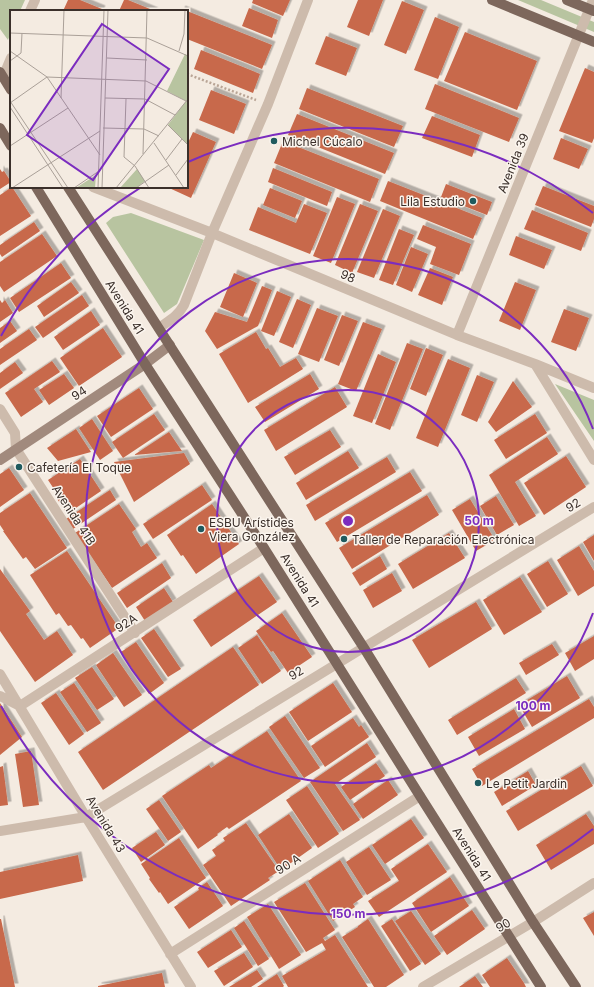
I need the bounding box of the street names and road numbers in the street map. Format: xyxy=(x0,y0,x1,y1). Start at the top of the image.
street label: Avenida 39 xyxy=(494,131,532,195)
street label: 98 xyxy=(338,266,358,286)
street label: Avenida 41 xyxy=(103,277,147,337)
street label: 94 xyxy=(69,382,90,403)
street label: Avenida 41B xyxy=(49,482,99,548)
street label: 92 xyxy=(563,495,583,515)
street label: Avenida 41 xyxy=(278,550,322,610)
street label: 92A xyxy=(112,610,140,636)
street label: 92 xyxy=(286,663,306,683)
street label: Avenida 43 xyxy=(83,793,129,855)
street label: Avenida 41 xyxy=(450,824,494,884)
street label: 90 A xyxy=(273,851,303,877)
street label: 90 xyxy=(493,915,513,935)

